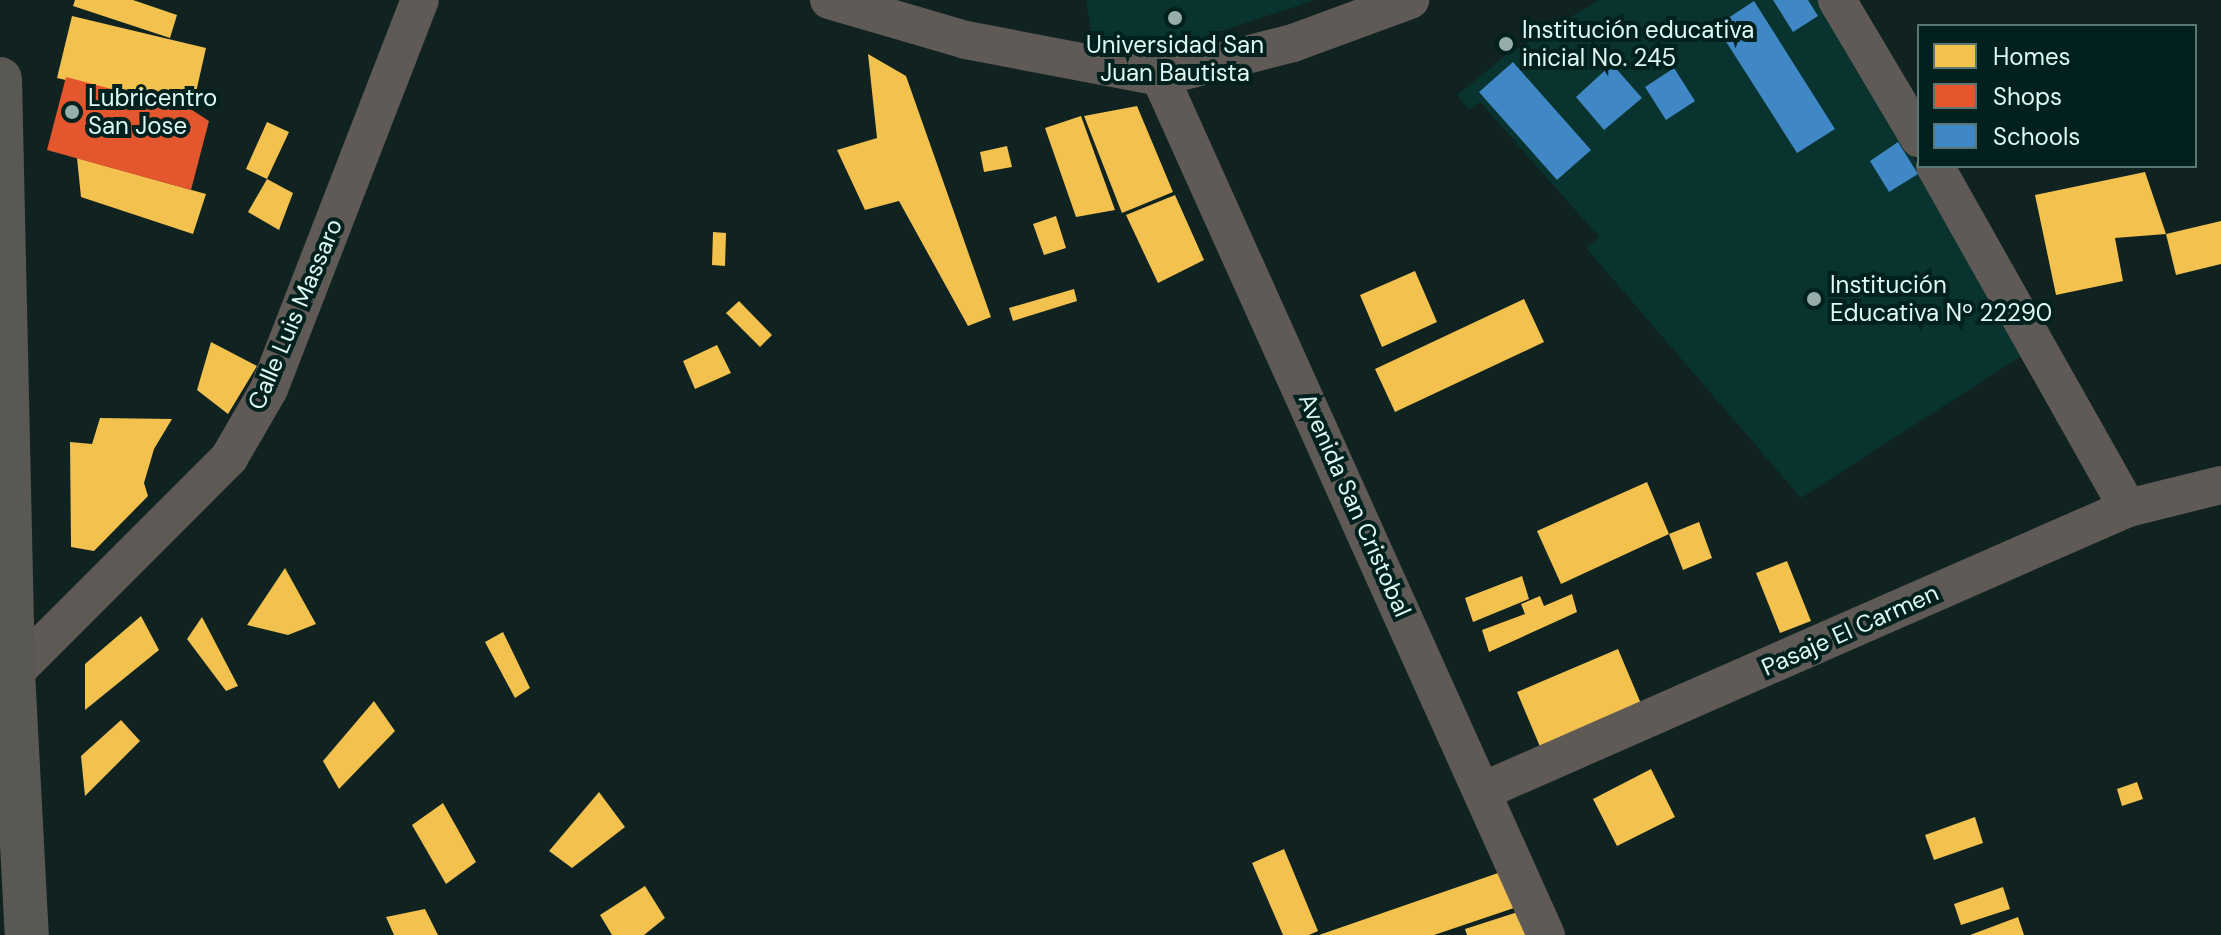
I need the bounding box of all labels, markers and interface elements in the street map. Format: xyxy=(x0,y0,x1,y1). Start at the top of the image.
marker: Universidad San Juan Bautista xyxy=(1166,9,1184,27)
place label: Institución educativa inicial No. 245 xyxy=(1522,16,1754,72)
legend xyxy=(1917,24,2197,168)
place label: Universidad San Juan Bautista xyxy=(1086,31,1264,87)
marker: Institución educativa inicial No. 245 xyxy=(1497,35,1515,53)
text: Homes xyxy=(1993,41,2071,72)
text: Shops xyxy=(1993,81,2062,112)
place label: Lubricentro San Jose xyxy=(88,84,217,140)
marker: Lubricentro San Jose xyxy=(63,103,81,121)
text: Schools xyxy=(1993,121,2080,152)
street label: Calle Luis Massaro xyxy=(242,214,348,414)
place label: Institución Educativa Nº 22290 xyxy=(1830,271,2052,327)
marker: Institución Educativa Nº 22290 xyxy=(1805,290,1823,308)
street label: Avenida San Cristobal xyxy=(1293,389,1417,621)
street label: Pasaje El Carmen xyxy=(1757,578,1943,682)

